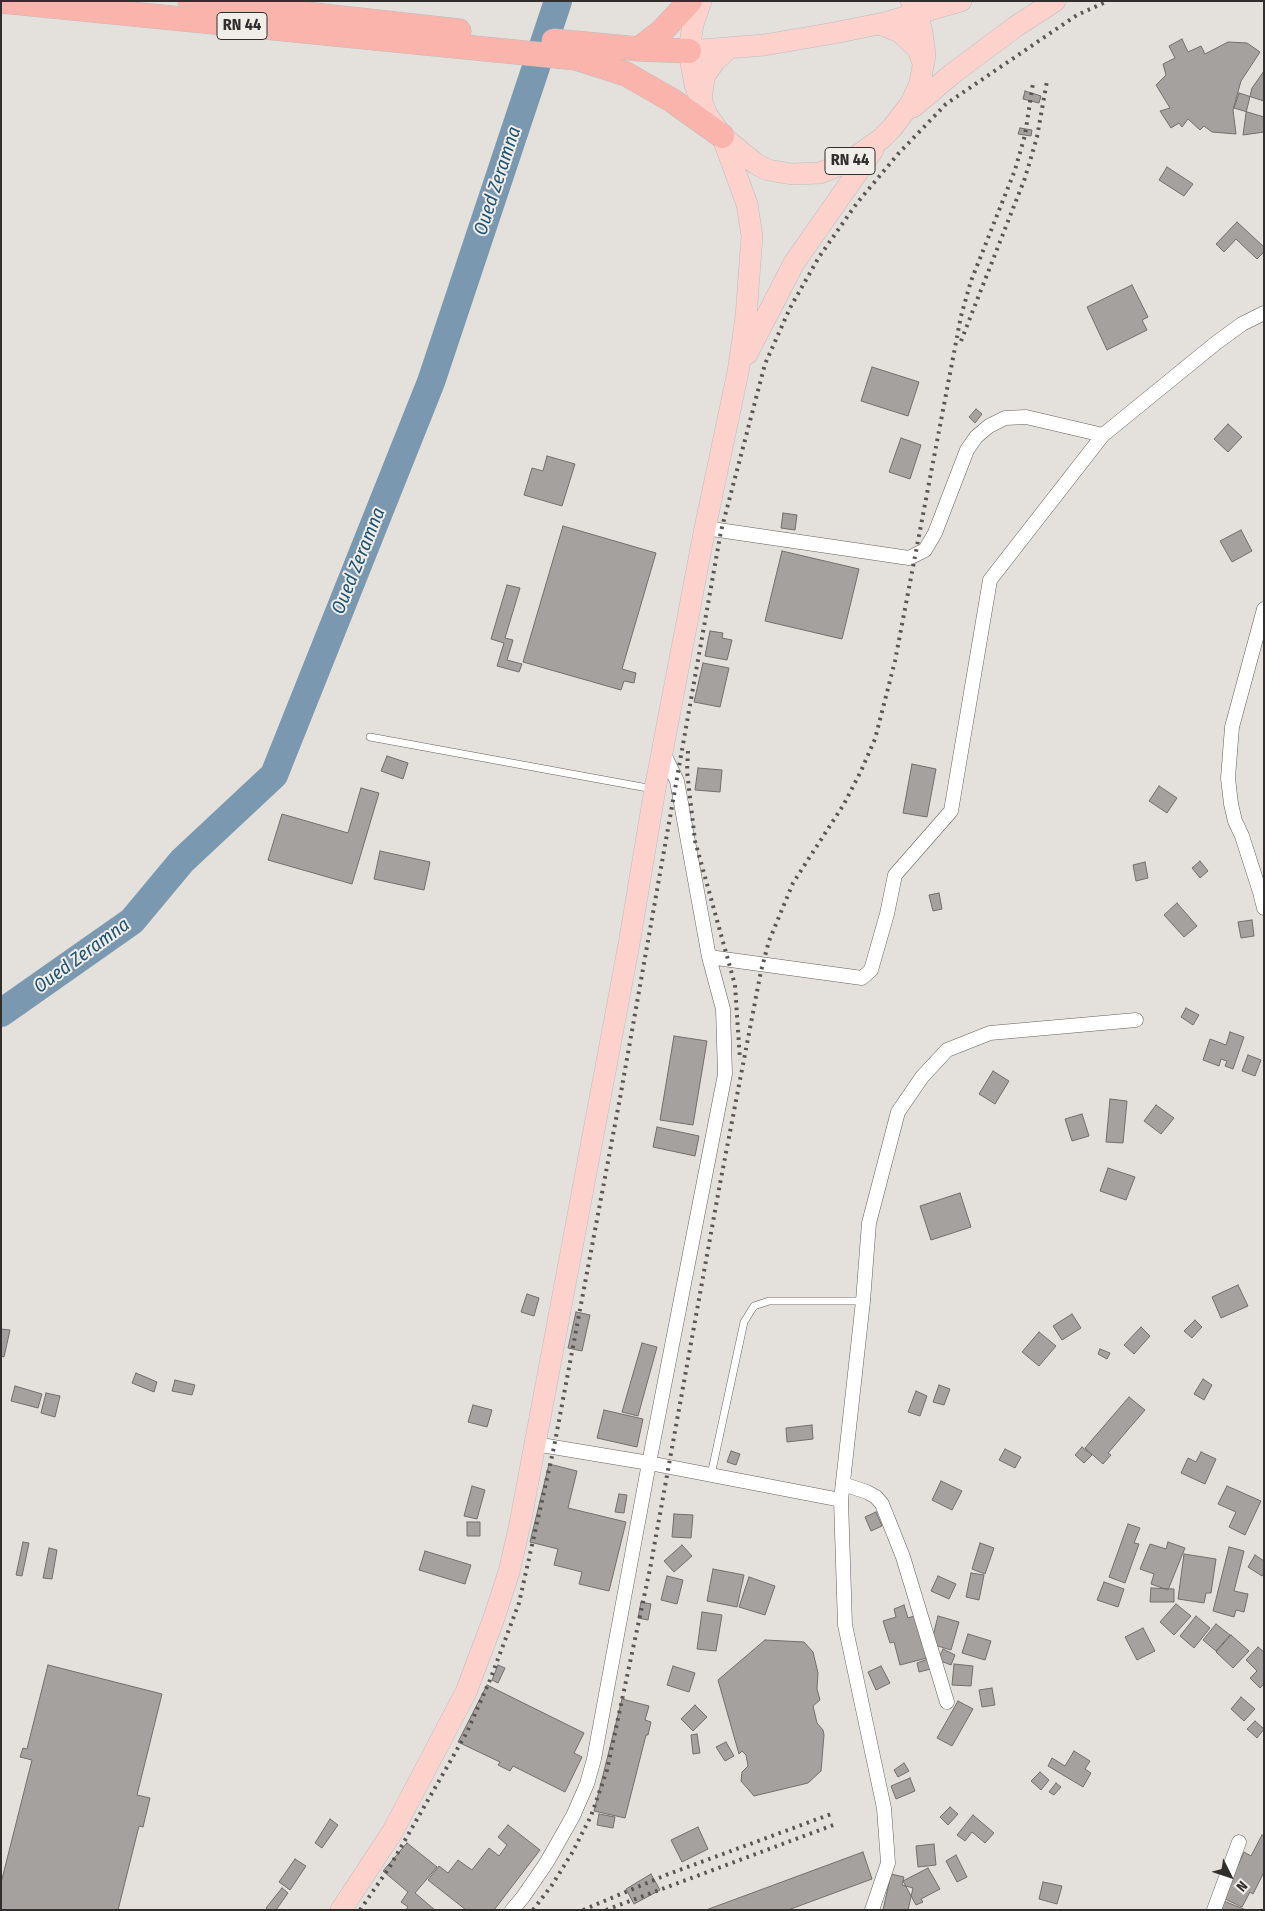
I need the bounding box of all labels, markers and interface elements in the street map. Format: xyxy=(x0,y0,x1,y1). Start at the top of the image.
road number: RN 44 xyxy=(217,12,267,40)
water label: Oued Zeramna xyxy=(470,124,526,238)
road number: RN 44 xyxy=(825,148,875,175)
water label: Oued Zeramna xyxy=(327,504,391,618)
water label: Oued Zeramna xyxy=(30,914,134,998)
north arrow xyxy=(1205,1851,1255,1901)
text: N xyxy=(1233,1877,1251,1895)

